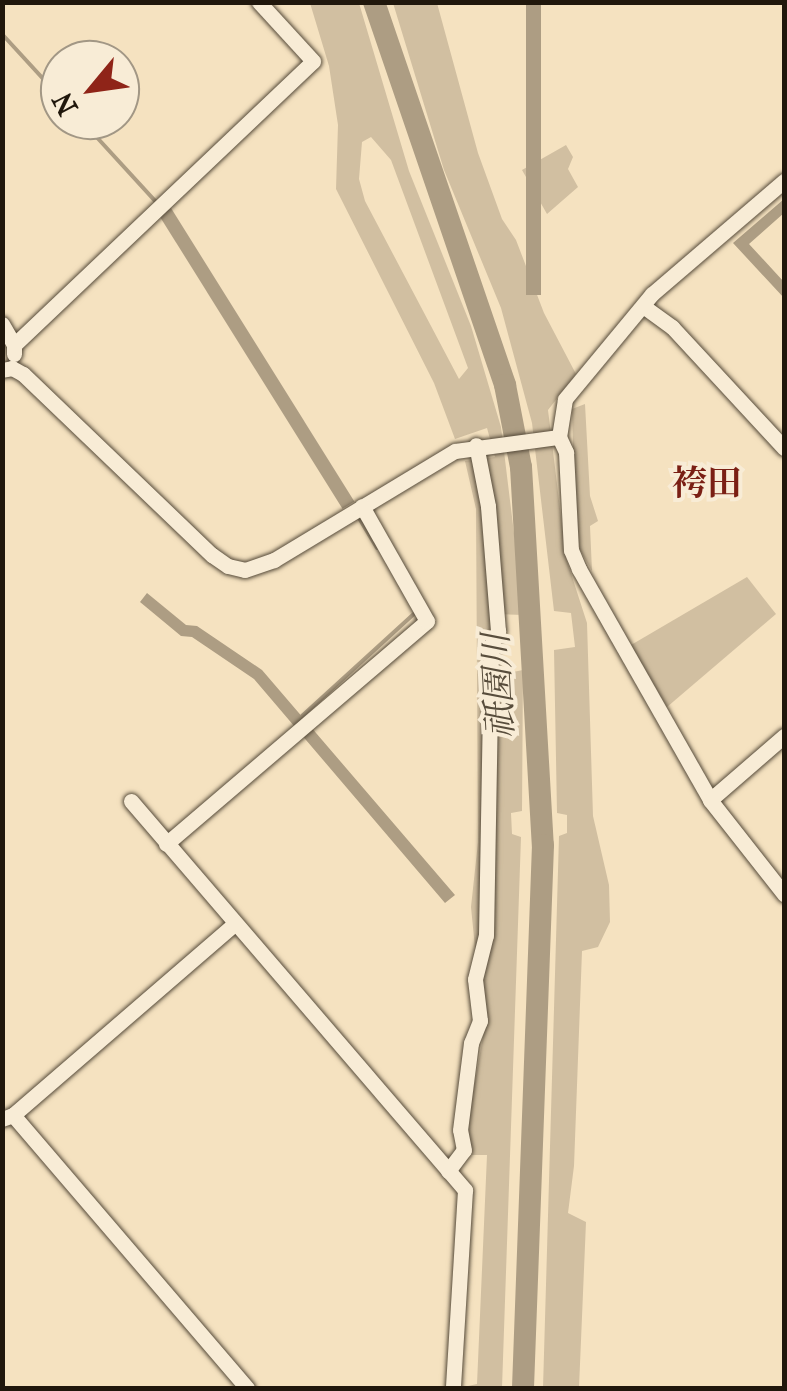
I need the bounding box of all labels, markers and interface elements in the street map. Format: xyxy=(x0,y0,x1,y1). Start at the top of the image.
north arrow xyxy=(40,40,140,140)
text: N xyxy=(45,87,85,121)
district label: 袴田 xyxy=(672,463,742,505)
water label: 祇園川 xyxy=(475,632,523,740)

